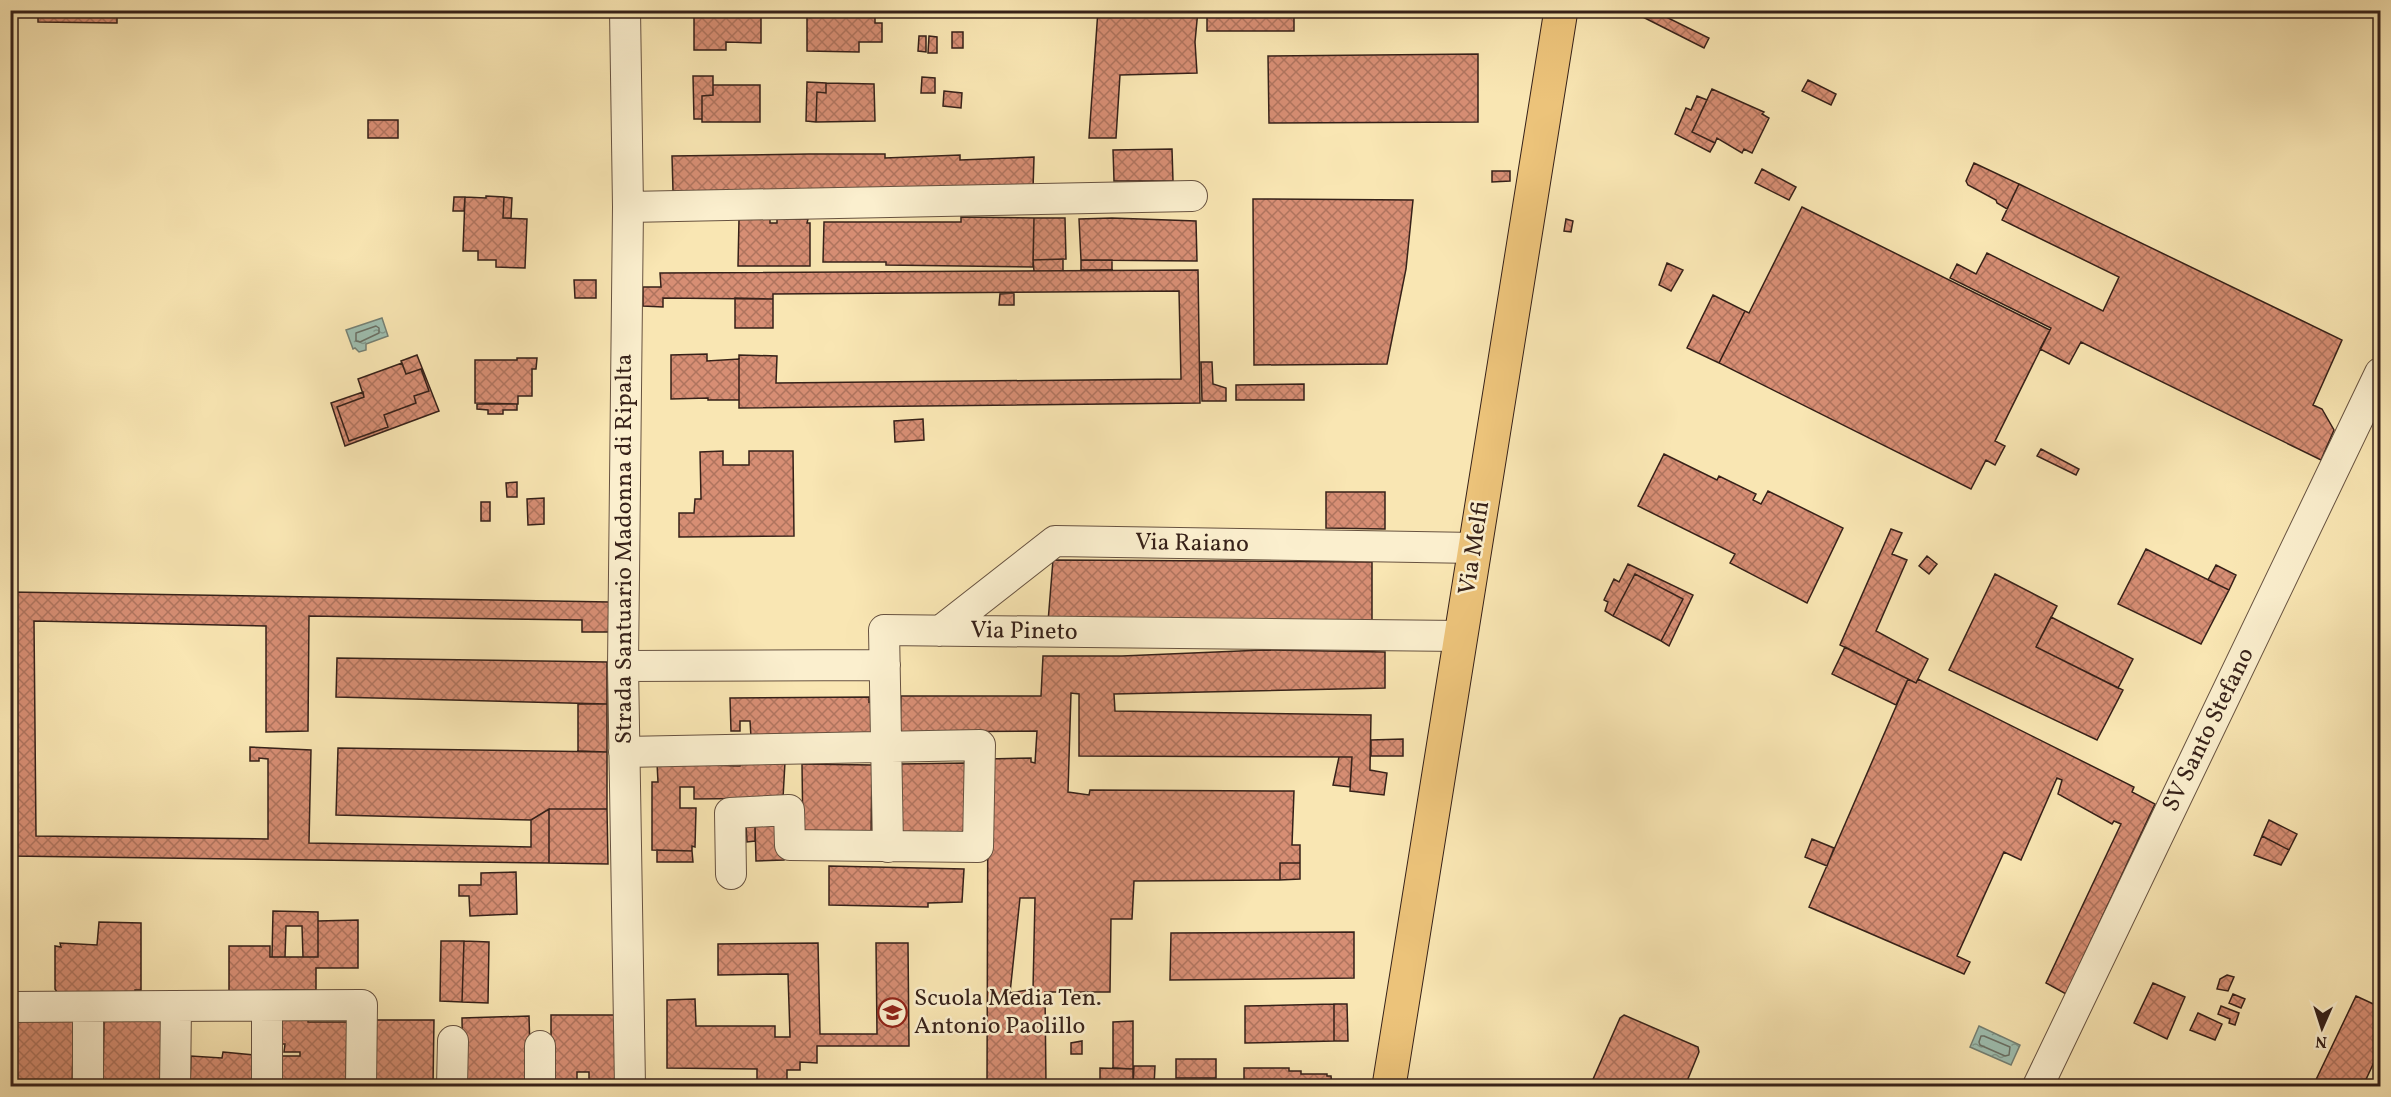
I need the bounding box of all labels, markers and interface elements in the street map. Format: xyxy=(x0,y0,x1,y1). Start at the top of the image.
street label: Strada Santuario Madonna di Ripalta xyxy=(608,354,642,744)
street label: Via Melfi xyxy=(1451,499,1499,597)
street label: Via Raiano xyxy=(1135,526,1249,562)
street label: Via Pineto xyxy=(970,614,1078,650)
street label: SV Santo Stefano xyxy=(2155,642,2263,818)
place label: Scuola Media Ten. Antonio Paolillo xyxy=(914,982,1102,1044)
school or university icon: Scuola Media Ten. Antonio Paolillo xyxy=(877,997,909,1029)
north arrow xyxy=(2292,998,2352,1058)
text: N xyxy=(2315,1030,2328,1052)

